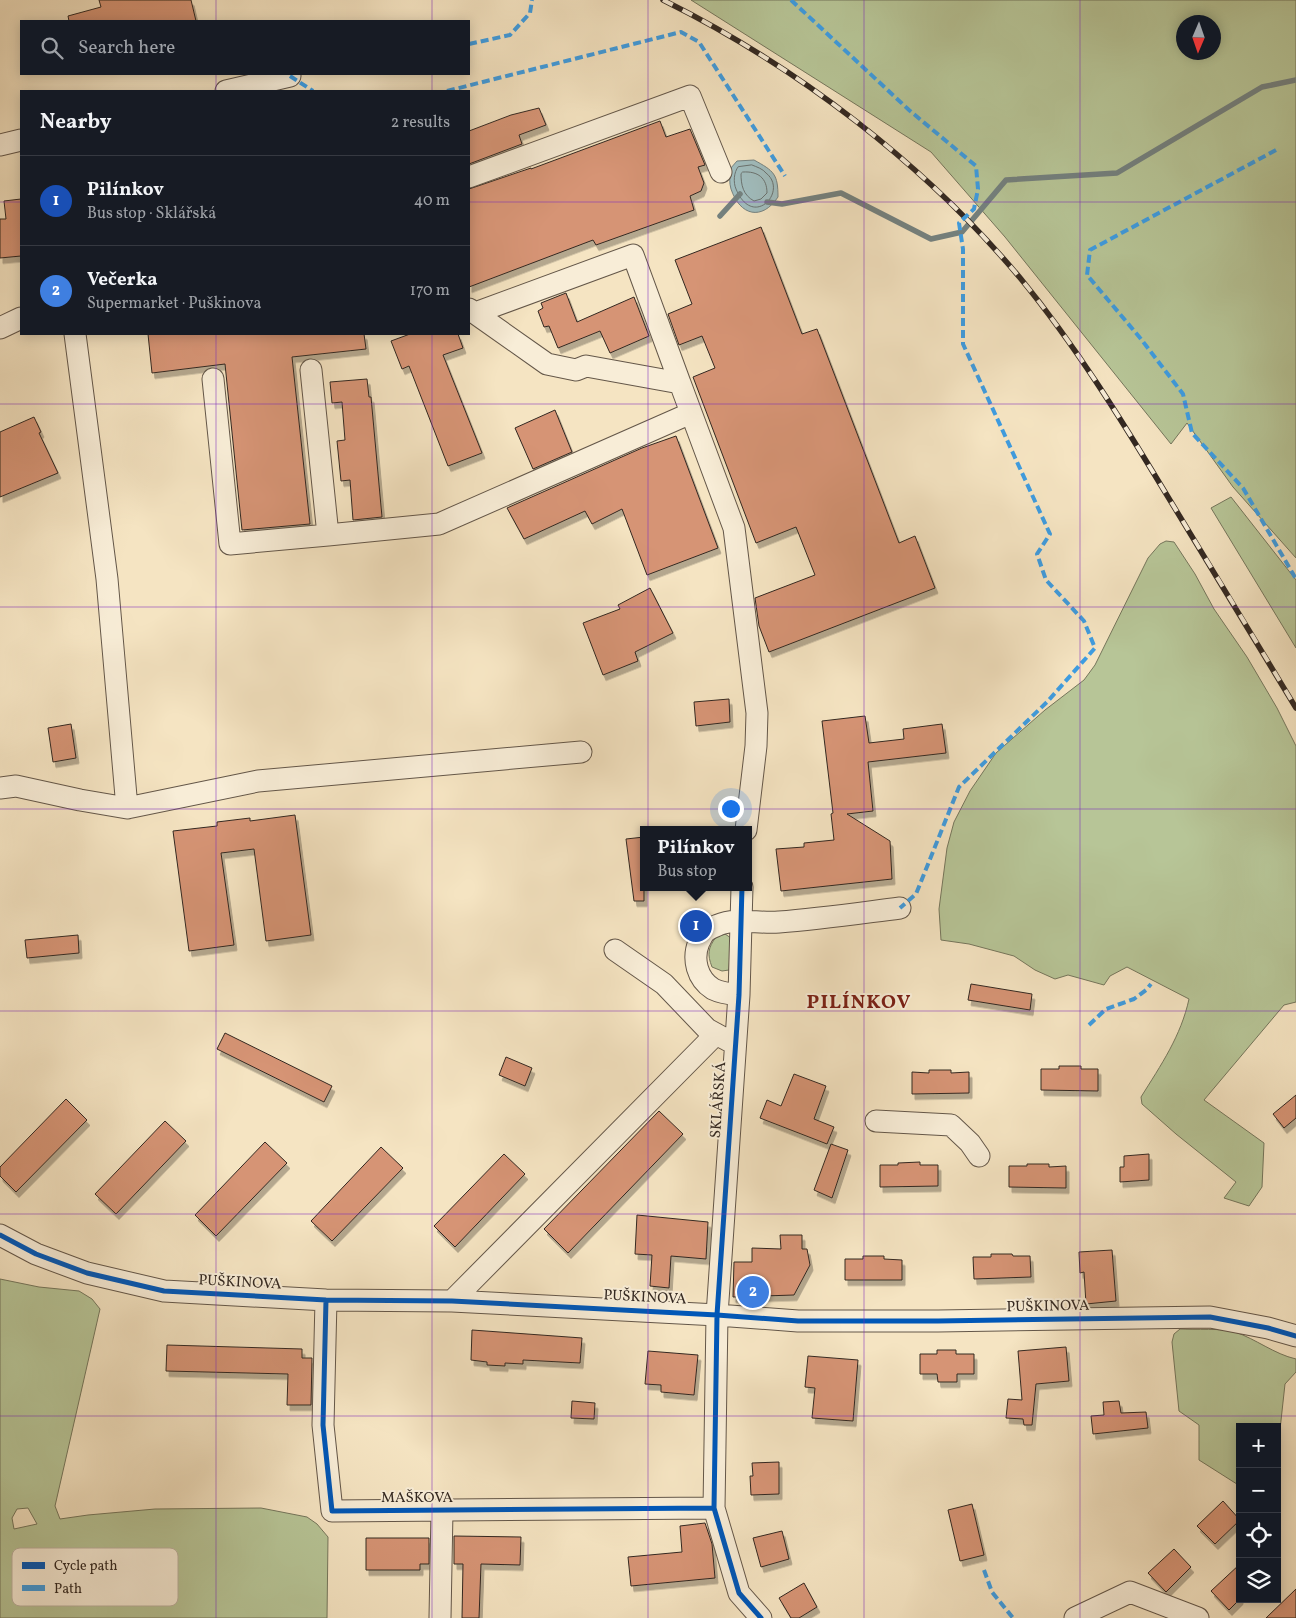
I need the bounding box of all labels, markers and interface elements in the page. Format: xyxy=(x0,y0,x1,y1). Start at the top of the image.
north arrow xyxy=(1176,15,1221,60)
search box xyxy=(20,20,470,75)
icon: search xyxy=(38,34,66,62)
text: Search here xyxy=(78,35,175,61)
text: Nearby xyxy=(40,108,111,137)
text: 2 results xyxy=(391,112,450,134)
text: Pilínkov xyxy=(87,177,164,203)
text: 1 xyxy=(53,190,59,212)
text: 40 m xyxy=(414,190,450,212)
text: Bus stop · Sklářská xyxy=(87,203,216,225)
text: Večerka xyxy=(87,267,158,293)
text: 2 xyxy=(52,280,60,302)
text: 170 m xyxy=(410,280,450,302)
text: Supermarket · Puškinova xyxy=(87,293,261,315)
your location xyxy=(718,796,744,822)
popup xyxy=(640,826,752,891)
text: Pilínkov xyxy=(658,835,734,861)
text: Bus stop xyxy=(658,861,717,883)
pin: 1 xyxy=(680,907,712,945)
district label: PILÍNKOV xyxy=(807,989,911,1017)
street label: SKLÁŘSKÁ xyxy=(706,1061,732,1139)
street label: PUŠKINOVA xyxy=(198,1270,283,1296)
pin: 2 xyxy=(737,1273,769,1311)
street label: PUŠKINOVA xyxy=(603,1285,688,1311)
street label: PUŠKINOVA xyxy=(1006,1296,1090,1318)
map controls xyxy=(1236,1423,1281,1603)
button: + xyxy=(1236,1423,1281,1468)
button: − xyxy=(1236,1468,1281,1513)
street label: MAŠKOVA xyxy=(381,1488,453,1509)
button: locate xyxy=(1236,1513,1281,1558)
legend xyxy=(12,1548,178,1606)
text: Cycle path xyxy=(54,1557,118,1576)
button: layers xyxy=(1236,1558,1281,1603)
text: Path xyxy=(54,1580,82,1599)

